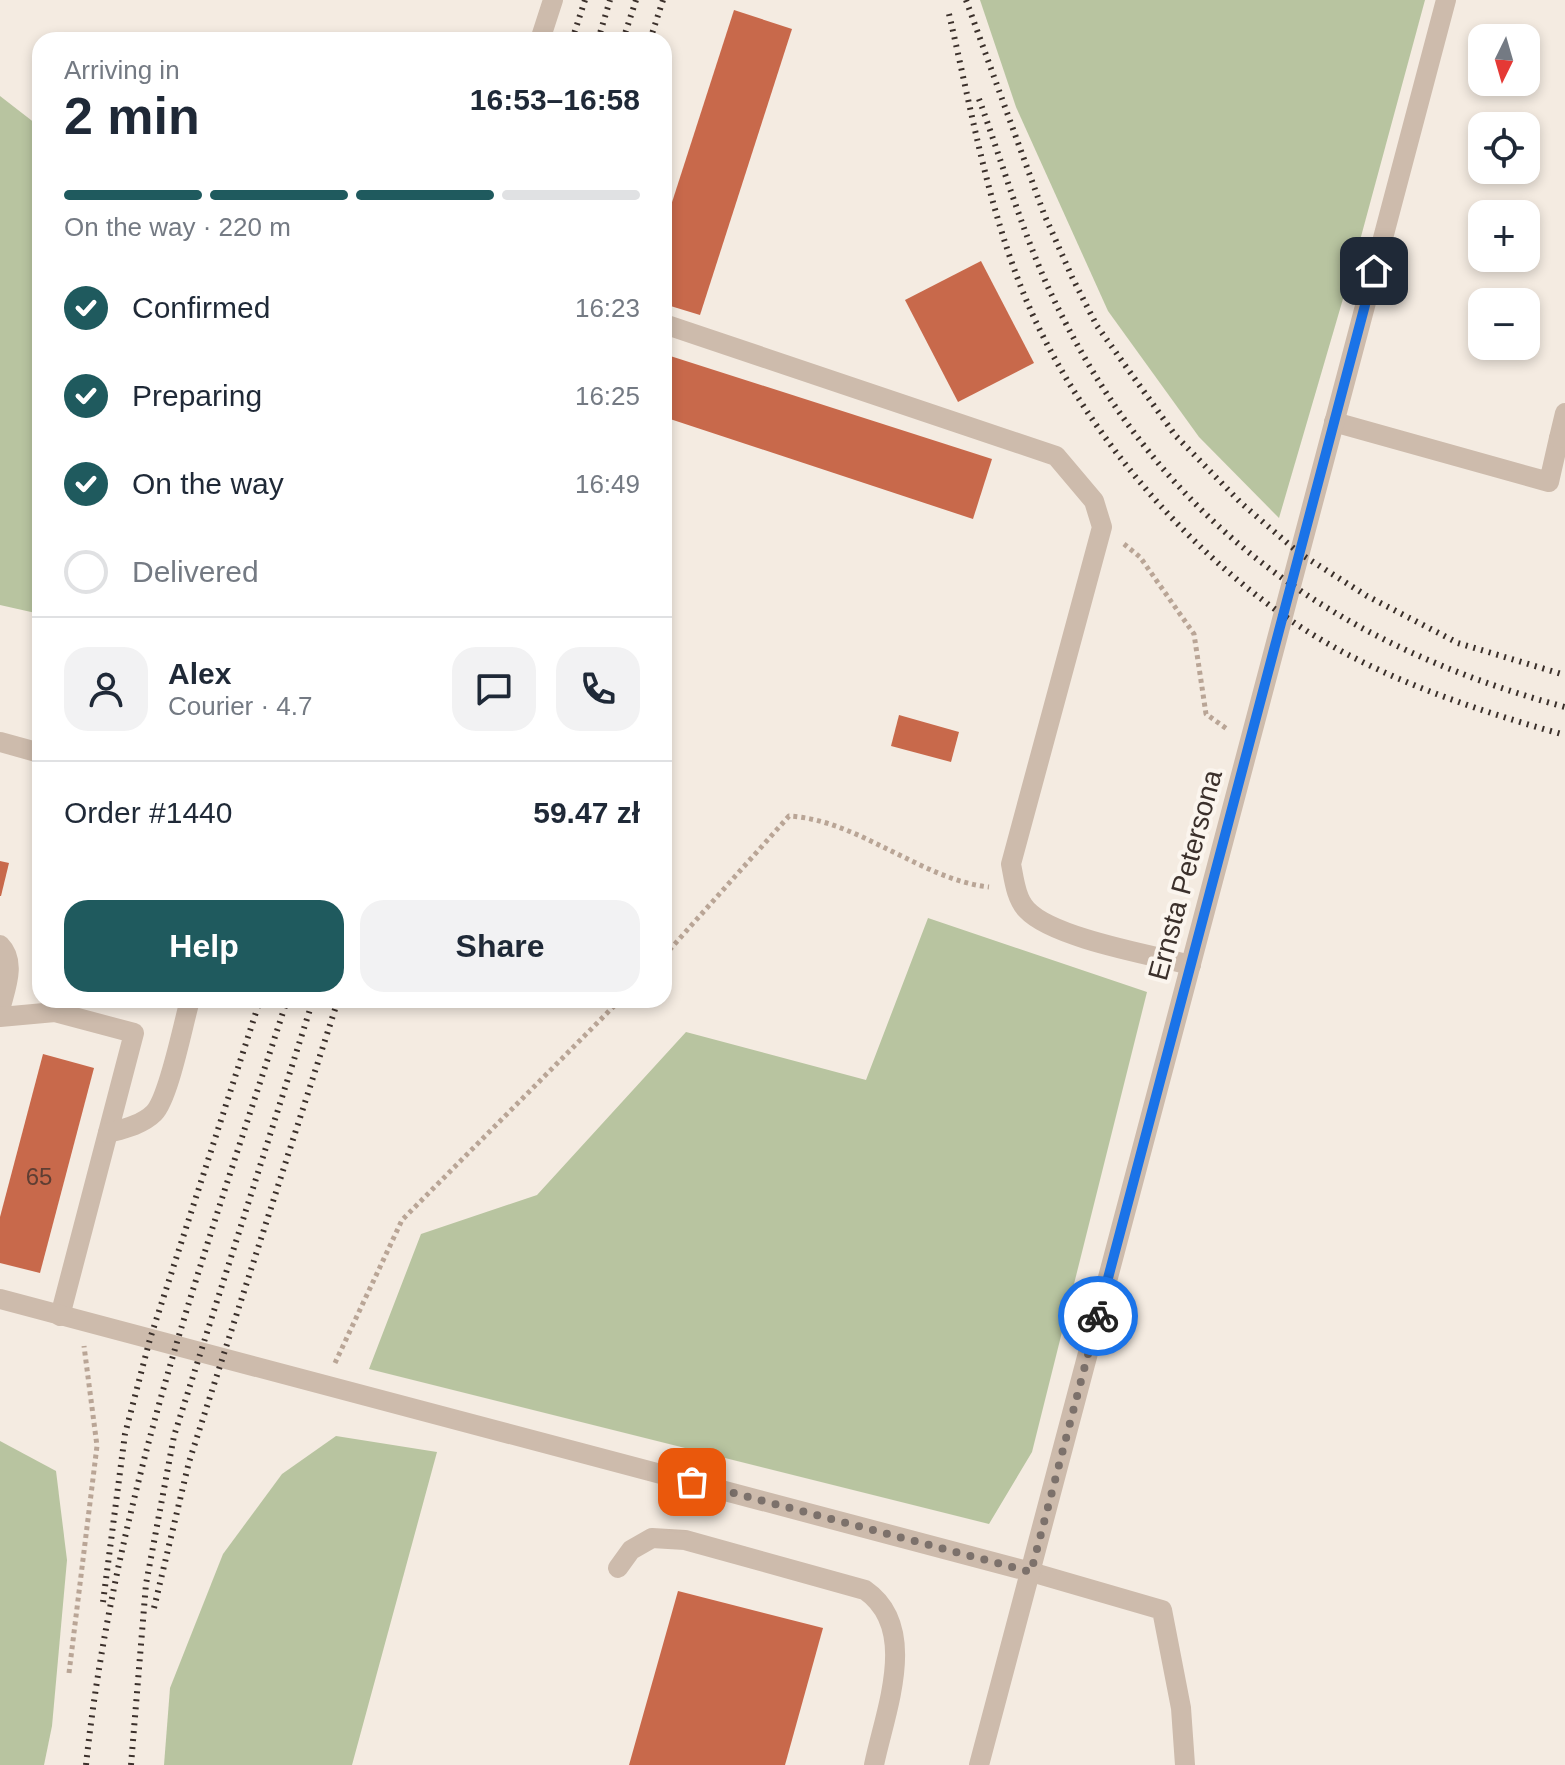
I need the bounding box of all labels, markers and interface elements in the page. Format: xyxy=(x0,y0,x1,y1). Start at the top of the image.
north arrow xyxy=(1468,24,1540,96)
map controls xyxy=(1468,24,1540,360)
text: Arriving in xyxy=(64,55,180,85)
text: 16:53–16:58 xyxy=(470,83,640,116)
text: 2 min xyxy=(64,87,200,145)
button: locate xyxy=(1468,112,1540,184)
button: + xyxy=(1468,200,1540,272)
text: On the way · 220 m xyxy=(64,212,291,242)
pin xyxy=(1340,237,1408,305)
icon: home xyxy=(1352,249,1396,293)
icon: check xyxy=(64,286,108,330)
button: − xyxy=(1468,288,1540,360)
text: Confirmed xyxy=(132,291,270,324)
text: 16:23 xyxy=(575,293,640,323)
icon: check xyxy=(64,374,108,418)
text: Preparing xyxy=(132,379,262,412)
text: 16:25 xyxy=(575,381,640,411)
icon: check xyxy=(64,462,108,506)
text: On the way xyxy=(132,467,284,500)
text: 16:49 xyxy=(575,469,640,499)
text: Delivered xyxy=(132,555,259,588)
button: person xyxy=(64,647,148,731)
button: chat xyxy=(452,647,536,731)
button: phone xyxy=(556,647,640,731)
text: Alex xyxy=(168,657,231,690)
text: Courier · 4.7 xyxy=(168,691,313,721)
street label: Ernsta Petersona xyxy=(1142,766,1228,983)
text: Order #1440 xyxy=(64,796,232,829)
text: 59.47 zł xyxy=(533,796,640,829)
button: Help xyxy=(64,900,344,992)
button: Share xyxy=(360,900,640,992)
house number: 65 xyxy=(26,1163,52,1190)
courier xyxy=(1058,1276,1138,1356)
icon: bike xyxy=(1076,1294,1120,1338)
pin xyxy=(658,1448,726,1516)
icon: bag xyxy=(670,1460,714,1504)

